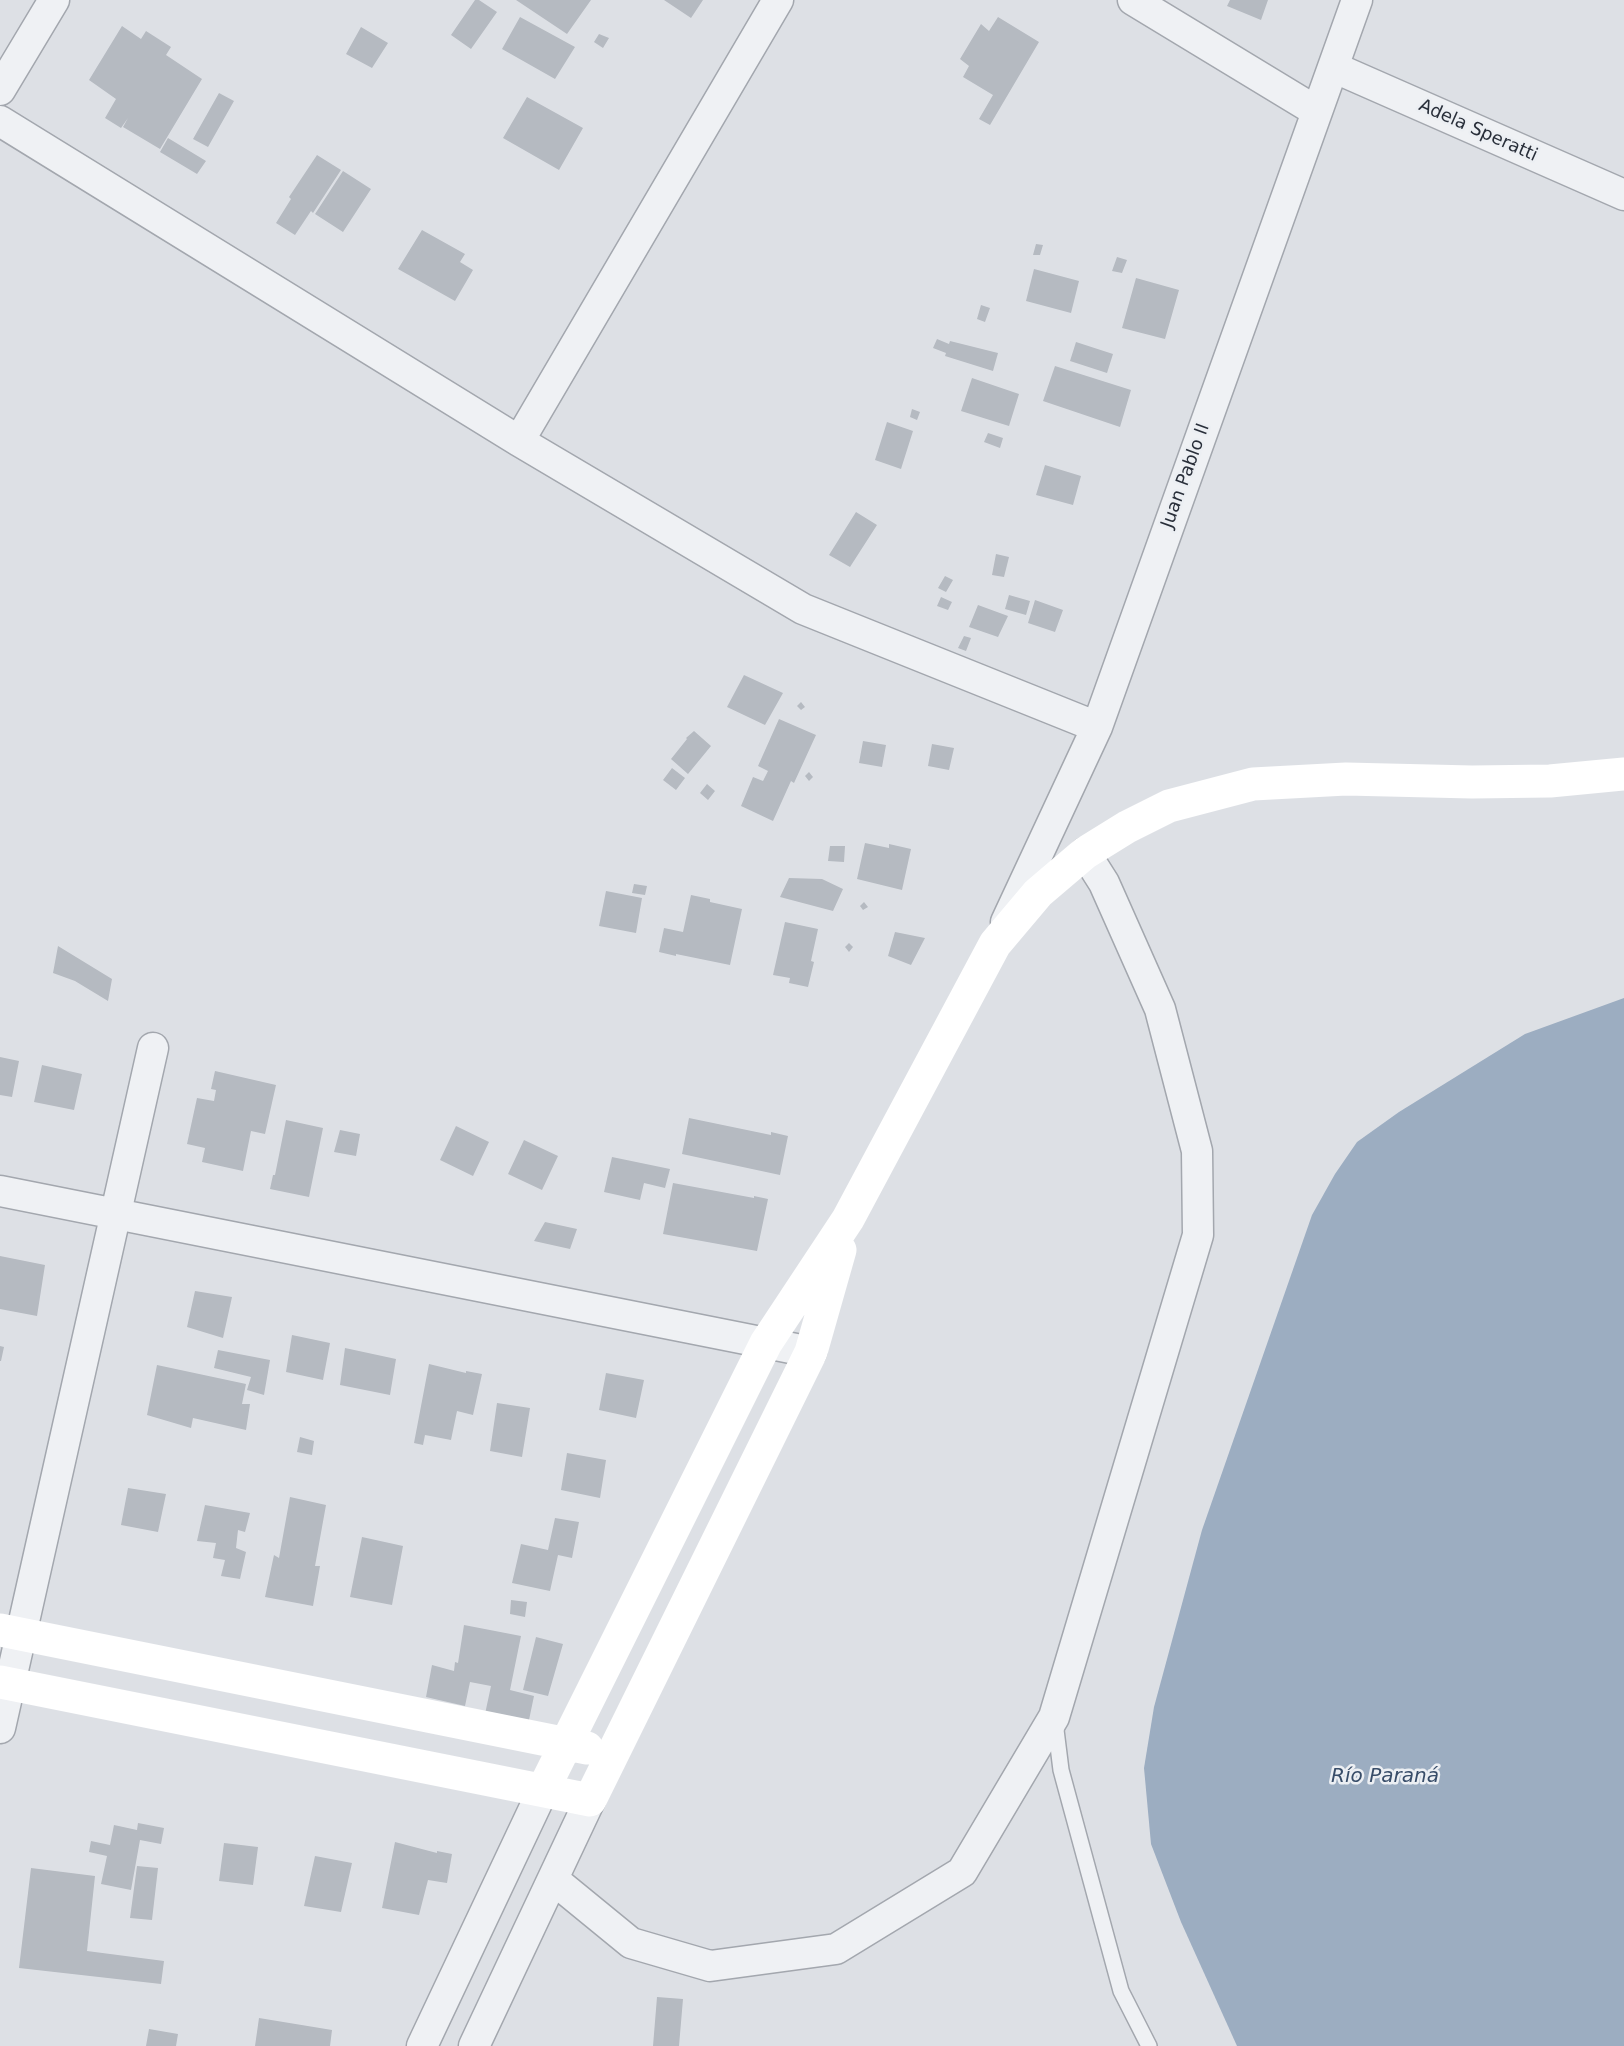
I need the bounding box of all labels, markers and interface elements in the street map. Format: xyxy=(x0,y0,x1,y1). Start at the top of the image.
street label: Adela Speratti xyxy=(1415,95,1541,167)
street label: Juan Pablo II xyxy=(1157,421,1215,531)
water label: Río Paraná xyxy=(1331,1765,1439,1789)

